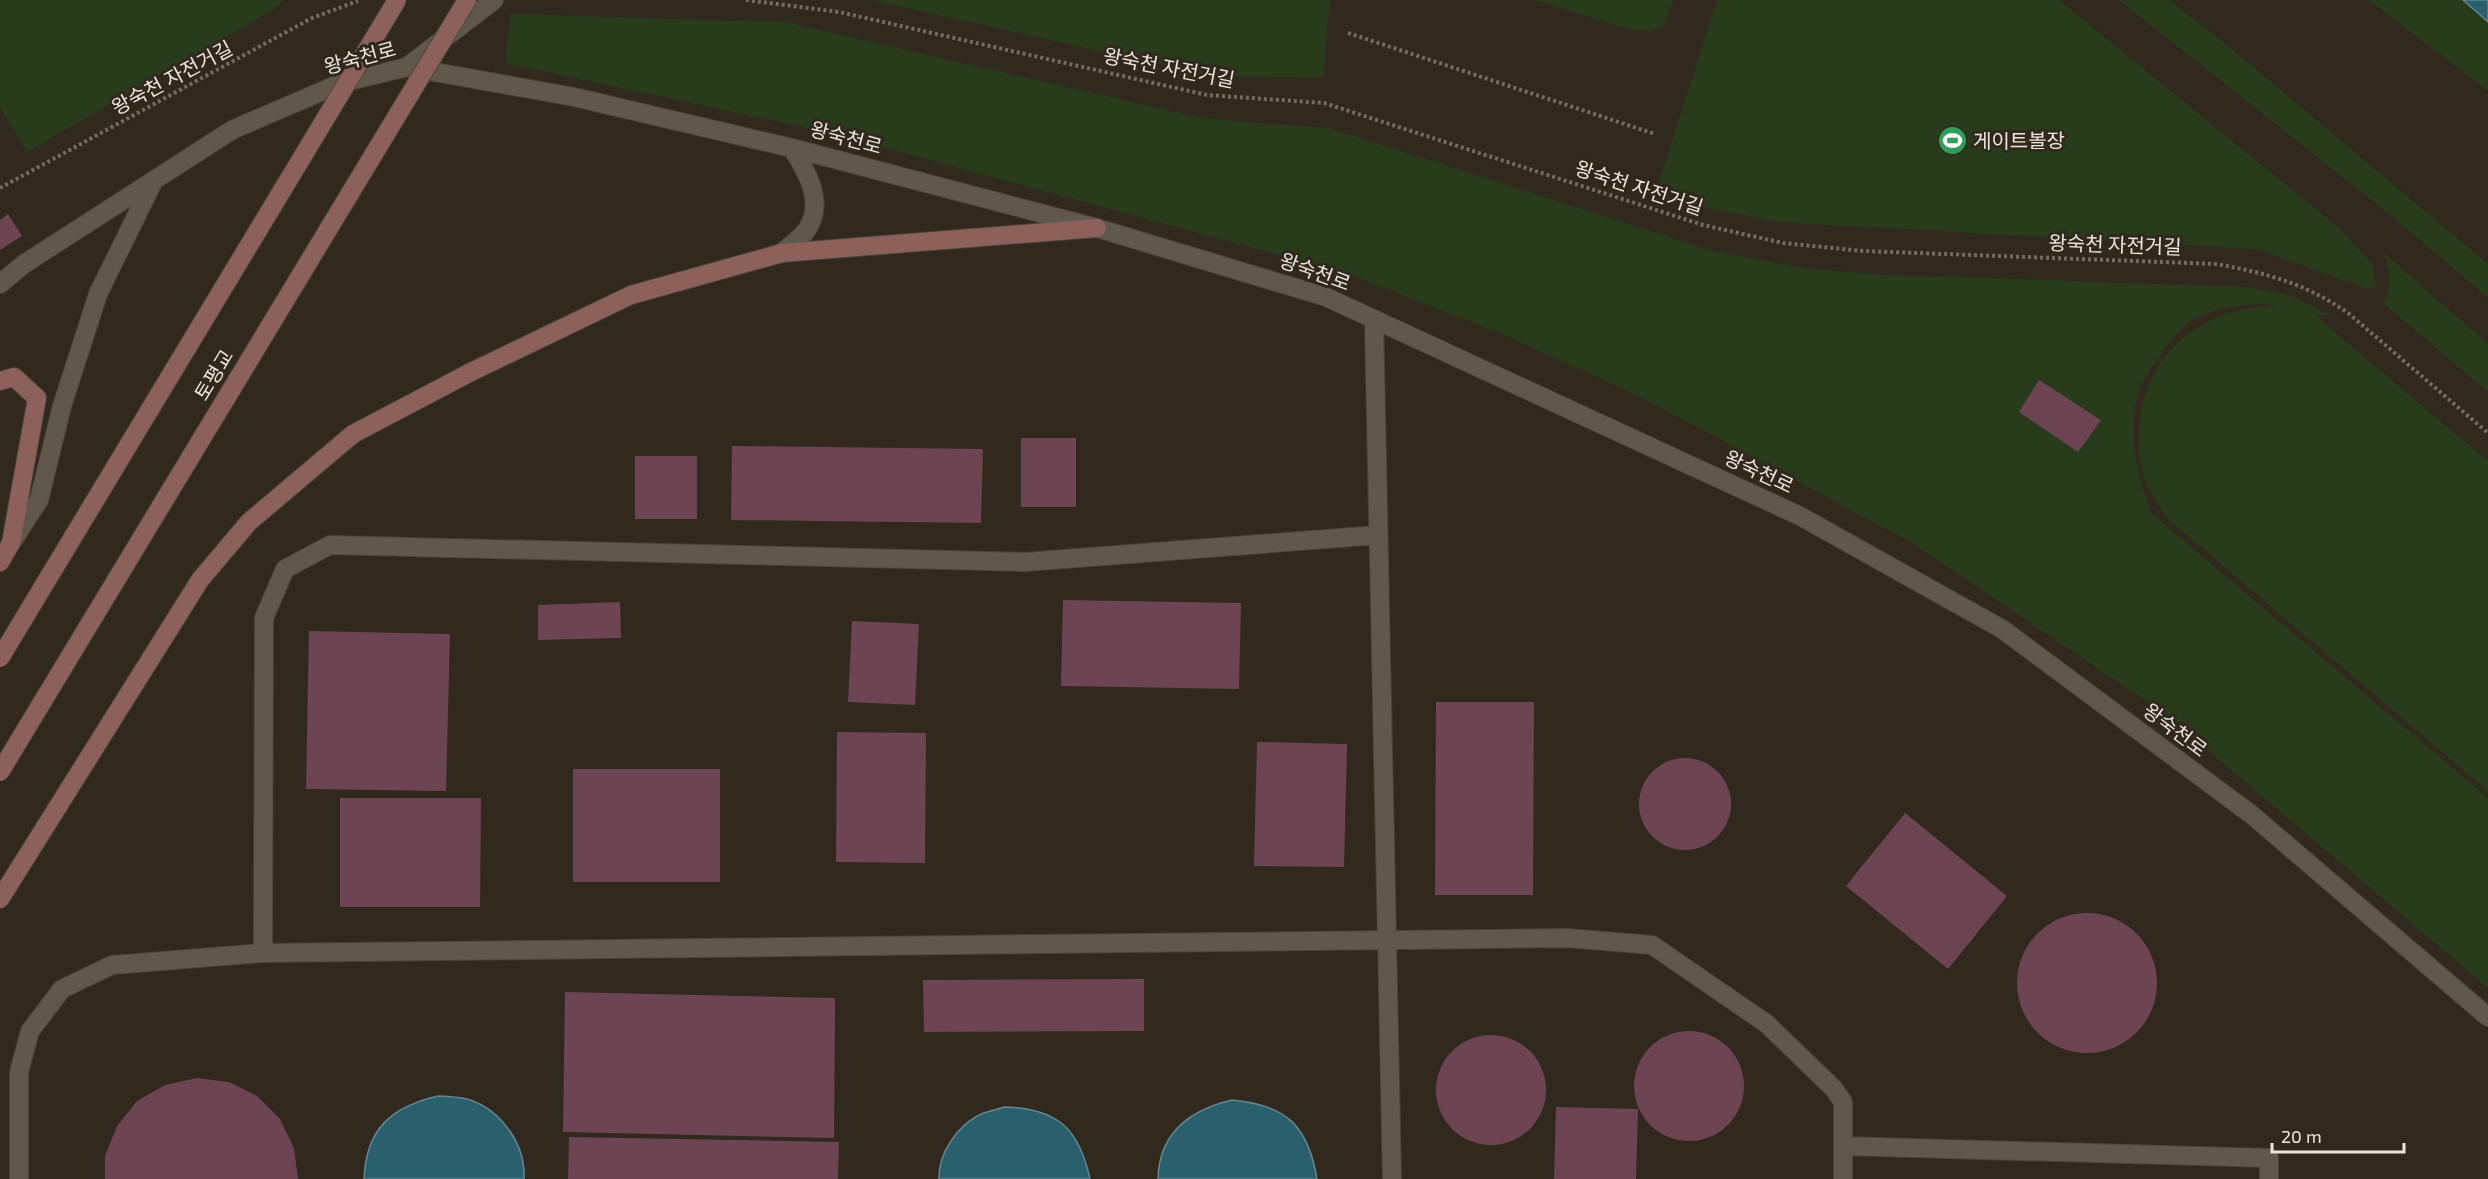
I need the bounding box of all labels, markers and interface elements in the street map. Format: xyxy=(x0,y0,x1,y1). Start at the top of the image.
street label: 왕숙천 자전거길 xyxy=(107,35,236,119)
street label: 왕숙천로 xyxy=(321,36,398,78)
street label: 왕숙천 자전거길 xyxy=(1101,43,1237,92)
street label: 왕숙천로 xyxy=(808,116,885,158)
sports icon: 게이트볼장 xyxy=(1936,125,1968,157)
place label: 게이트볼장 xyxy=(1973,128,2065,152)
street label: 왕숙천 자전거길 xyxy=(1572,155,1706,219)
street label: 왕숙천 자전거길 xyxy=(2048,230,2182,258)
street label: 왕숙천로 xyxy=(1277,247,1354,295)
street label: 토평교 xyxy=(189,345,238,404)
street label: 왕숙천로 xyxy=(1721,445,1798,498)
street label: 왕숙천로 xyxy=(2139,697,2212,761)
scale bar xyxy=(2272,1116,2404,1154)
text: 20 m xyxy=(2281,1125,2322,1147)

